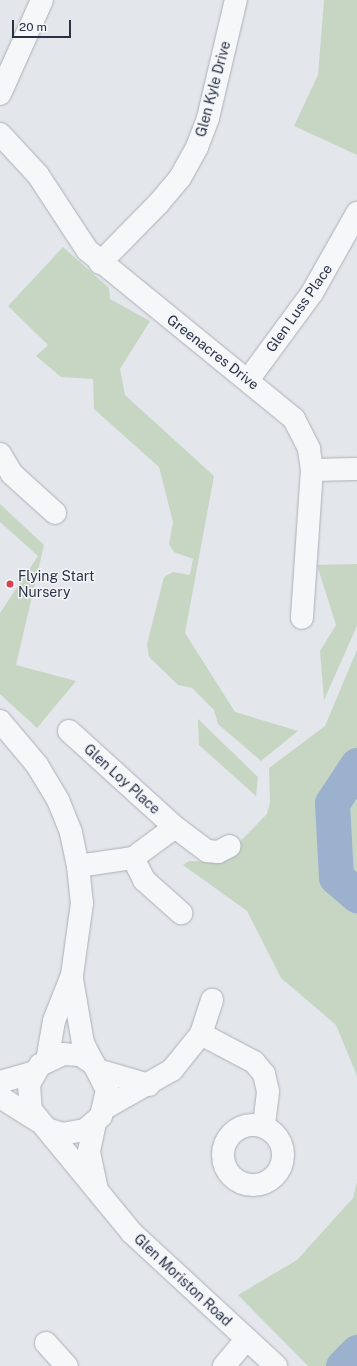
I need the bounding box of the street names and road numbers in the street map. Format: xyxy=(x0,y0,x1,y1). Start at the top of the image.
street label: Glen Kyle Drive xyxy=(192,39,234,139)
street label: Glen Luss Place xyxy=(262,261,336,355)
street label: Greenacres Drive xyxy=(164,311,262,393)
street label: Glen Loy Place xyxy=(81,741,163,817)
street label: Glen Moriston Road xyxy=(131,1230,235,1330)

